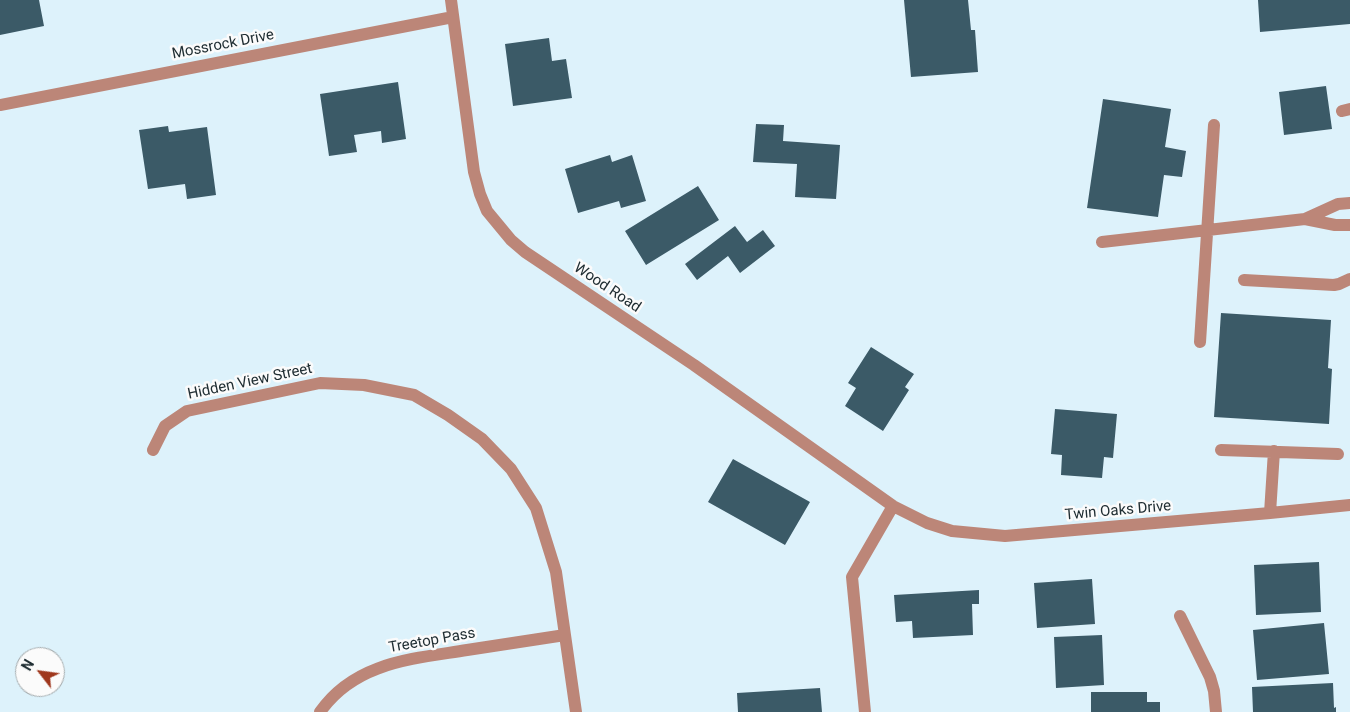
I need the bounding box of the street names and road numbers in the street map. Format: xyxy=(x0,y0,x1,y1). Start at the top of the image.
street label: Mossrock Drive xyxy=(170,26,276,64)
street label: Wood Road xyxy=(570,259,644,317)
street label: Hidden View Street xyxy=(186,360,314,404)
street label: Twin Oaks Drive xyxy=(1064,497,1172,525)
street label: Treetop Pass xyxy=(387,625,477,657)

